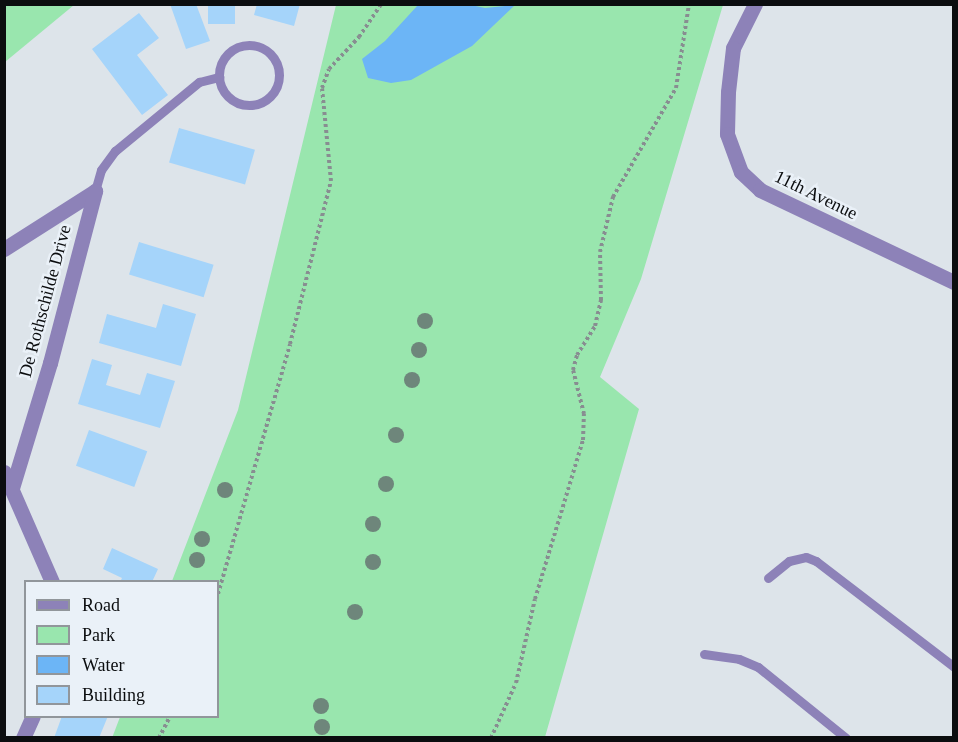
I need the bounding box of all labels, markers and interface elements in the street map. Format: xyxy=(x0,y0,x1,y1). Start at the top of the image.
street label: 11th Avenue xyxy=(771,165,861,225)
street label: De Rothschilde Drive xyxy=(14,222,76,380)
legend xyxy=(24,580,219,718)
text: Road xyxy=(82,595,120,615)
text: Park xyxy=(82,625,115,645)
text: Water xyxy=(82,655,125,675)
text: Building xyxy=(82,685,145,705)

